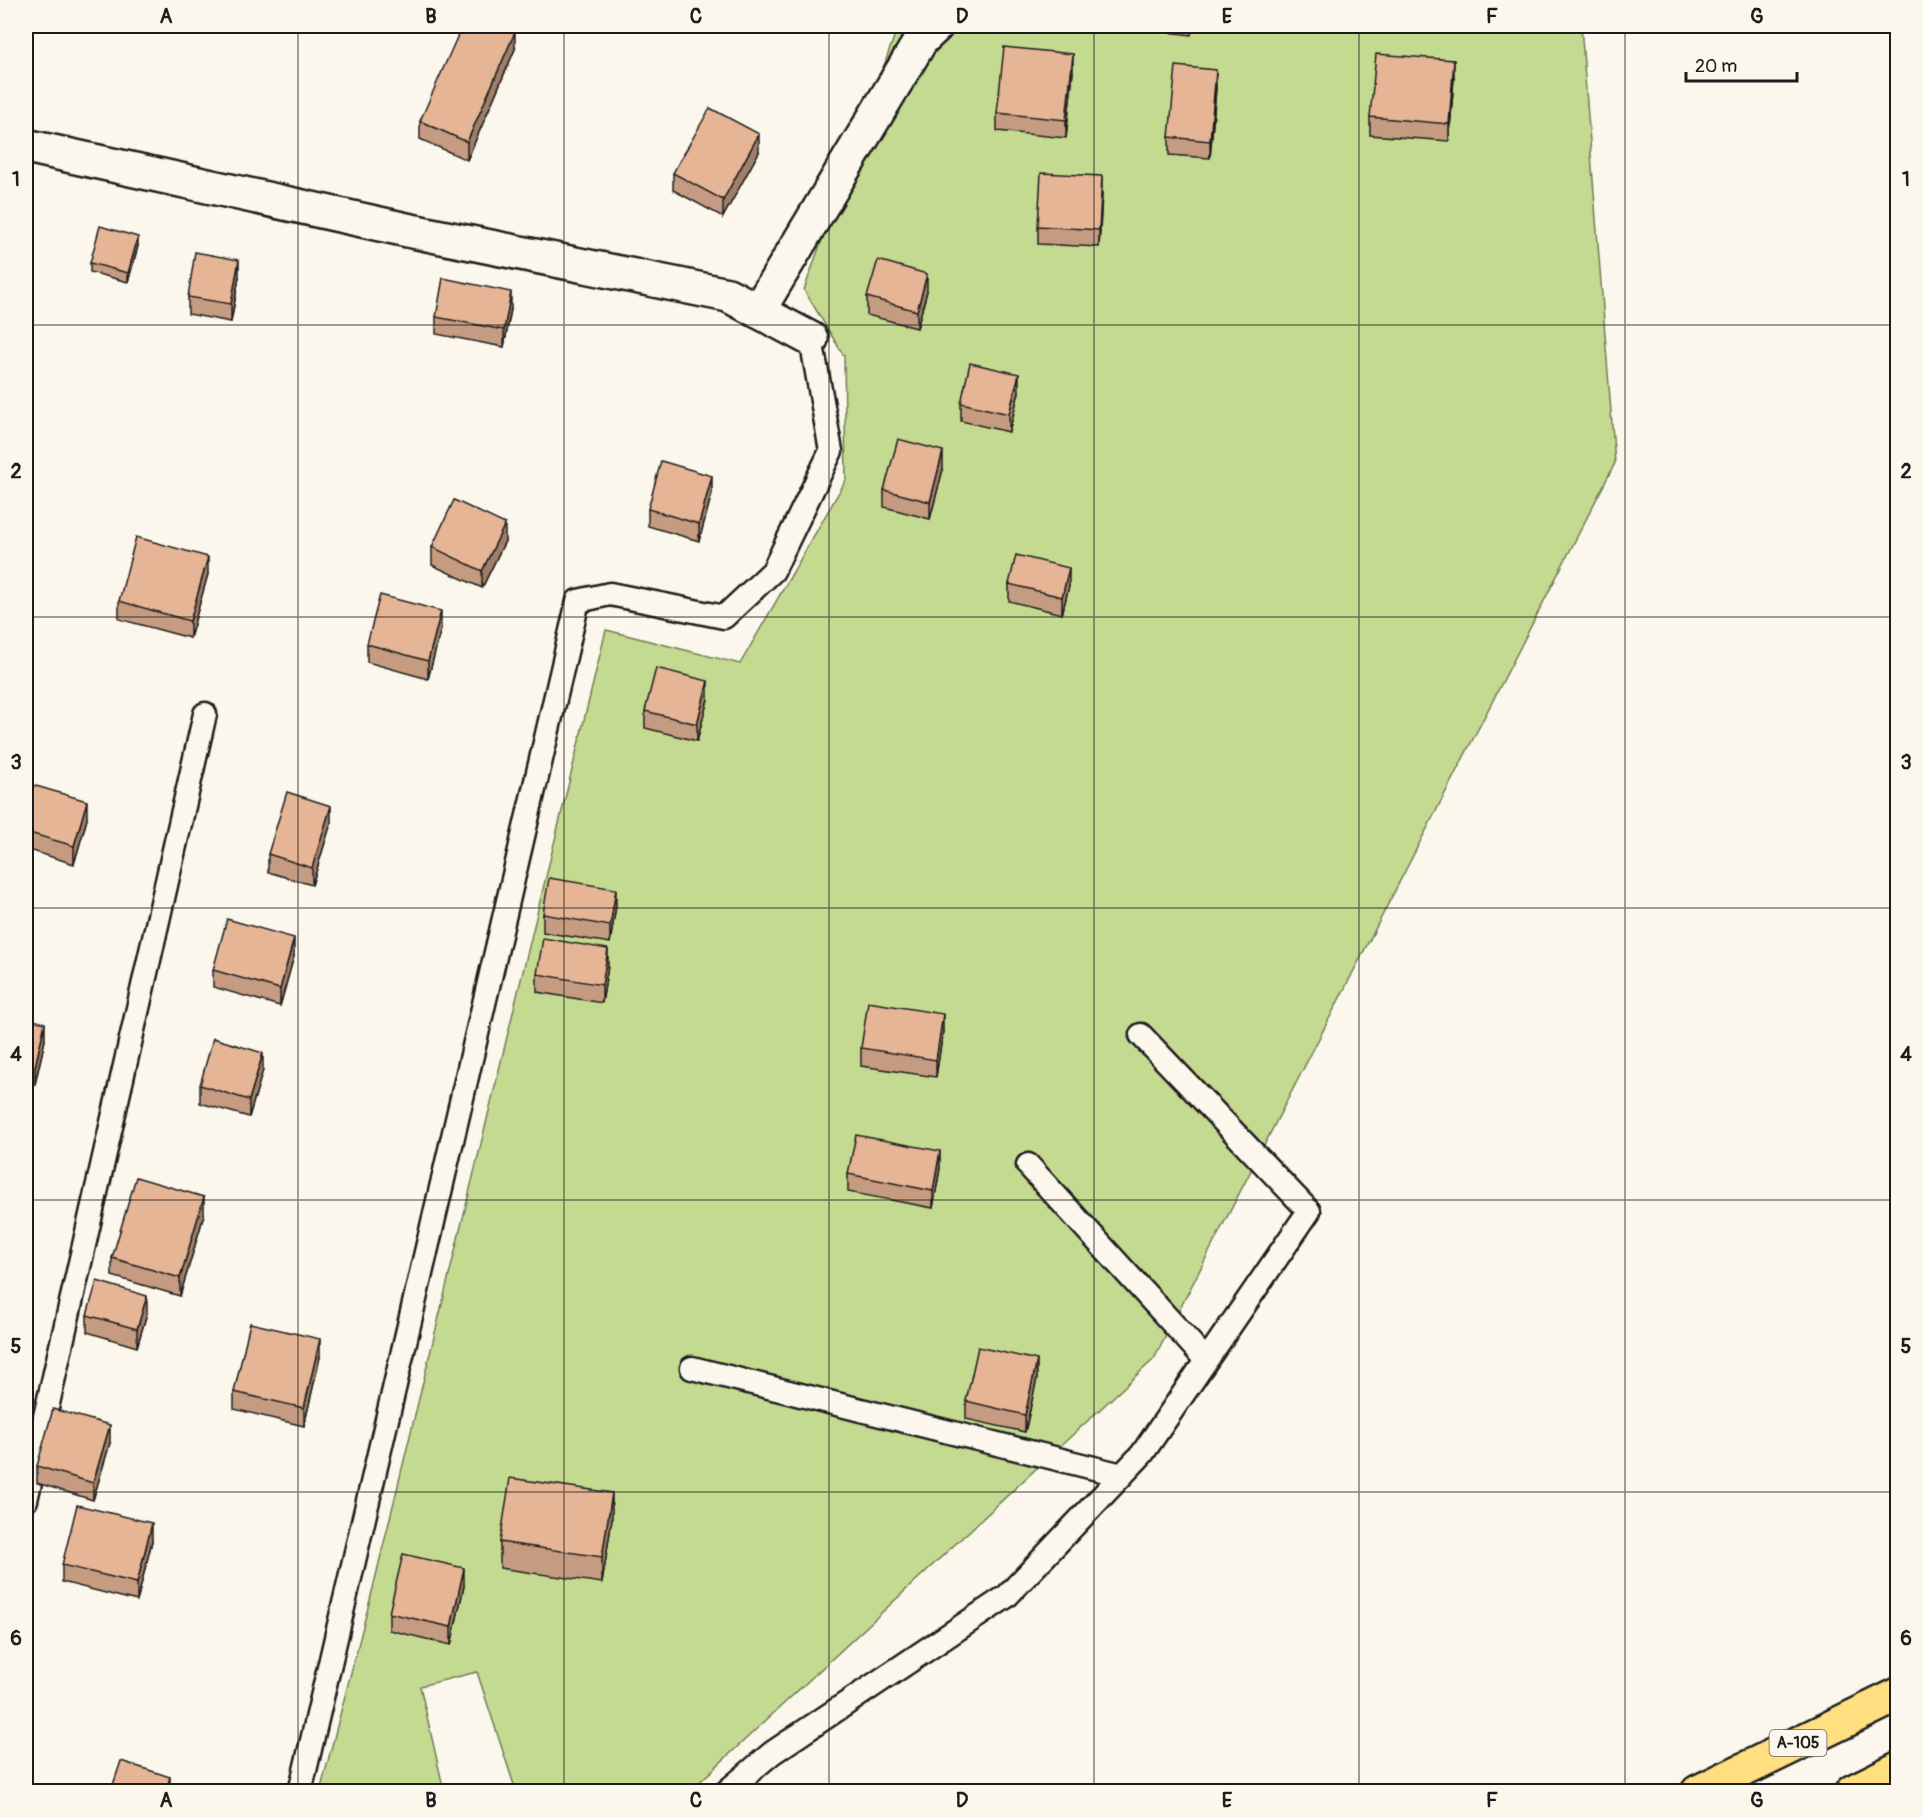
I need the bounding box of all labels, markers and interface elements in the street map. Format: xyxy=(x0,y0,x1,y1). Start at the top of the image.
text: A xyxy=(160,4,173,29)
text: B xyxy=(425,4,437,29)
text: C xyxy=(690,4,702,29)
text: D xyxy=(956,4,969,29)
text: E xyxy=(1222,4,1233,29)
text: F xyxy=(1486,4,1498,29)
text: G xyxy=(1750,4,1764,29)
scale bar xyxy=(1686,45,1797,83)
text: 20 m xyxy=(1695,55,1737,78)
text: 1 xyxy=(12,167,20,192)
text: 1 xyxy=(1902,167,1910,192)
text: 2 xyxy=(10,459,22,484)
text: 2 xyxy=(1900,459,1912,484)
text: 3 xyxy=(10,750,22,775)
text: 3 xyxy=(1900,750,1912,775)
text: 4 xyxy=(10,1042,22,1067)
text: 4 xyxy=(1900,1042,1912,1067)
text: 5 xyxy=(11,1334,22,1359)
text: 5 xyxy=(1901,1334,1912,1359)
text: 6 xyxy=(10,1626,22,1651)
text: 6 xyxy=(1900,1626,1912,1651)
road number: А-105 xyxy=(1770,1730,1826,1756)
text: A xyxy=(160,1788,173,1813)
text: B xyxy=(425,1788,437,1813)
text: C xyxy=(690,1788,702,1813)
text: D xyxy=(956,1788,969,1813)
text: E xyxy=(1222,1788,1233,1813)
text: F xyxy=(1486,1788,1498,1813)
text: G xyxy=(1750,1788,1764,1813)

